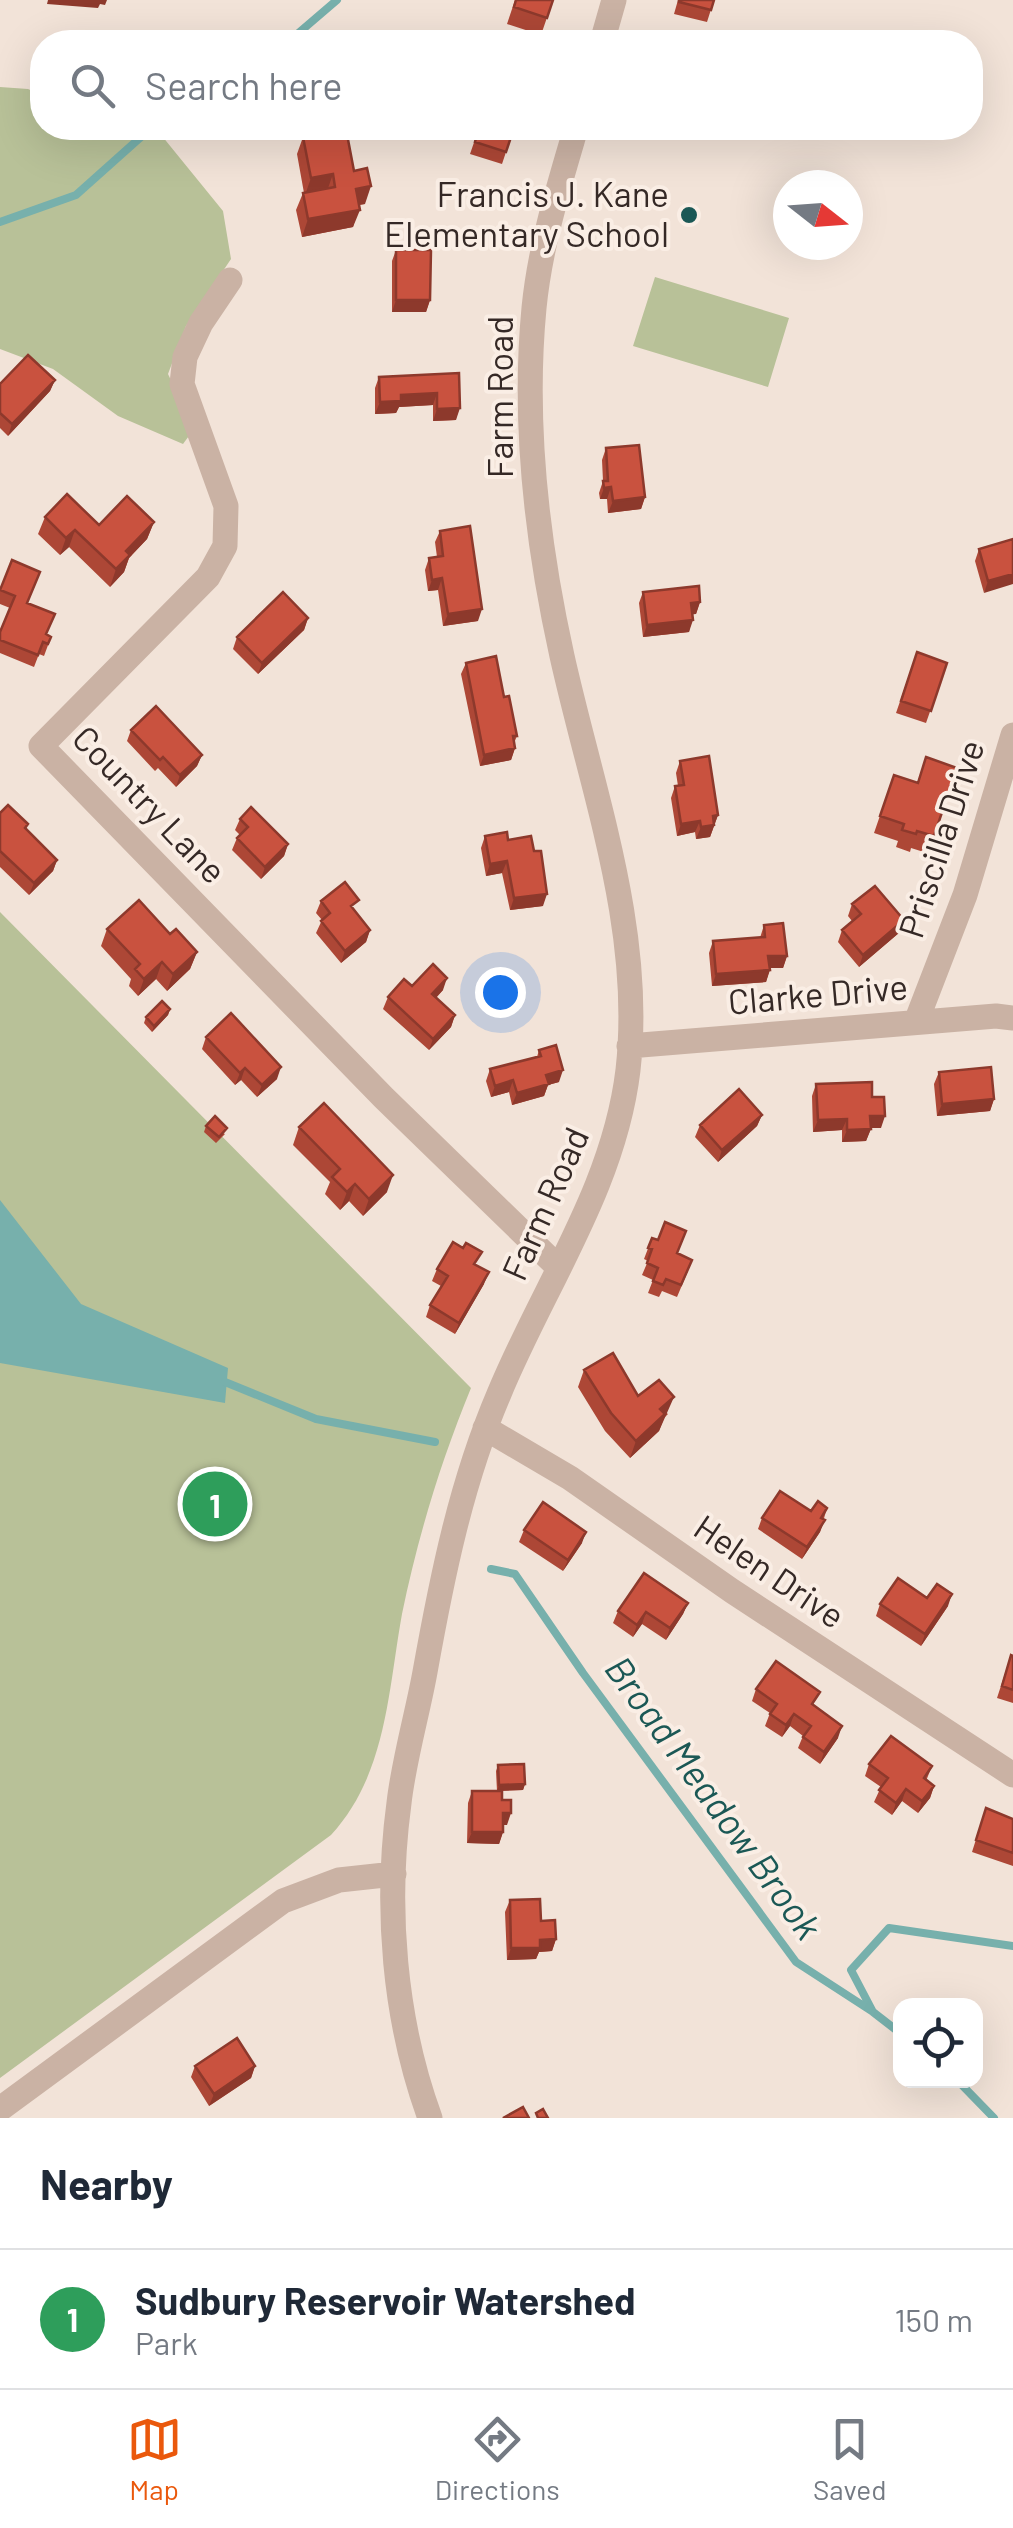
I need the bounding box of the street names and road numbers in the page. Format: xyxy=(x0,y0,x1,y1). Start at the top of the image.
street label: Farm Road xyxy=(478,316,520,478)
street label: Country Lane xyxy=(65,716,236,891)
street label: Priscilla Drive xyxy=(888,734,992,943)
street label: Clarke Drive xyxy=(726,964,910,1022)
street label: Farm Road xyxy=(492,1120,596,1286)
street label: Helen Drive xyxy=(687,1505,853,1636)

